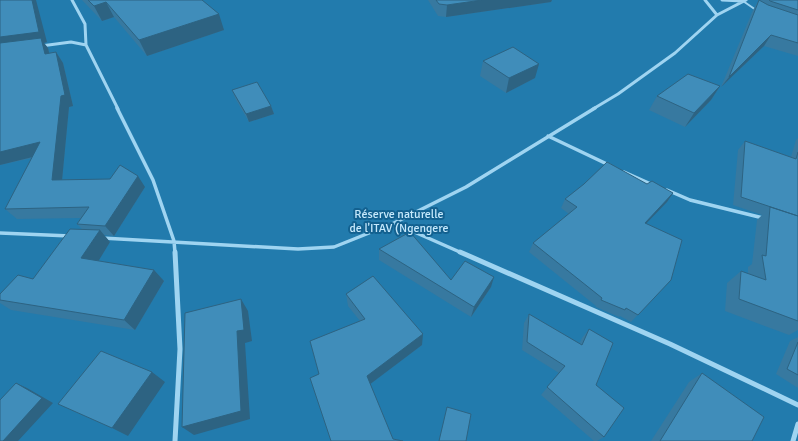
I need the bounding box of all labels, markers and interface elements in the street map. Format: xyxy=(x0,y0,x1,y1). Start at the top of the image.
park label: Réserve naturelle de l'ITAV (Ngengere xyxy=(349,207,449,236)

